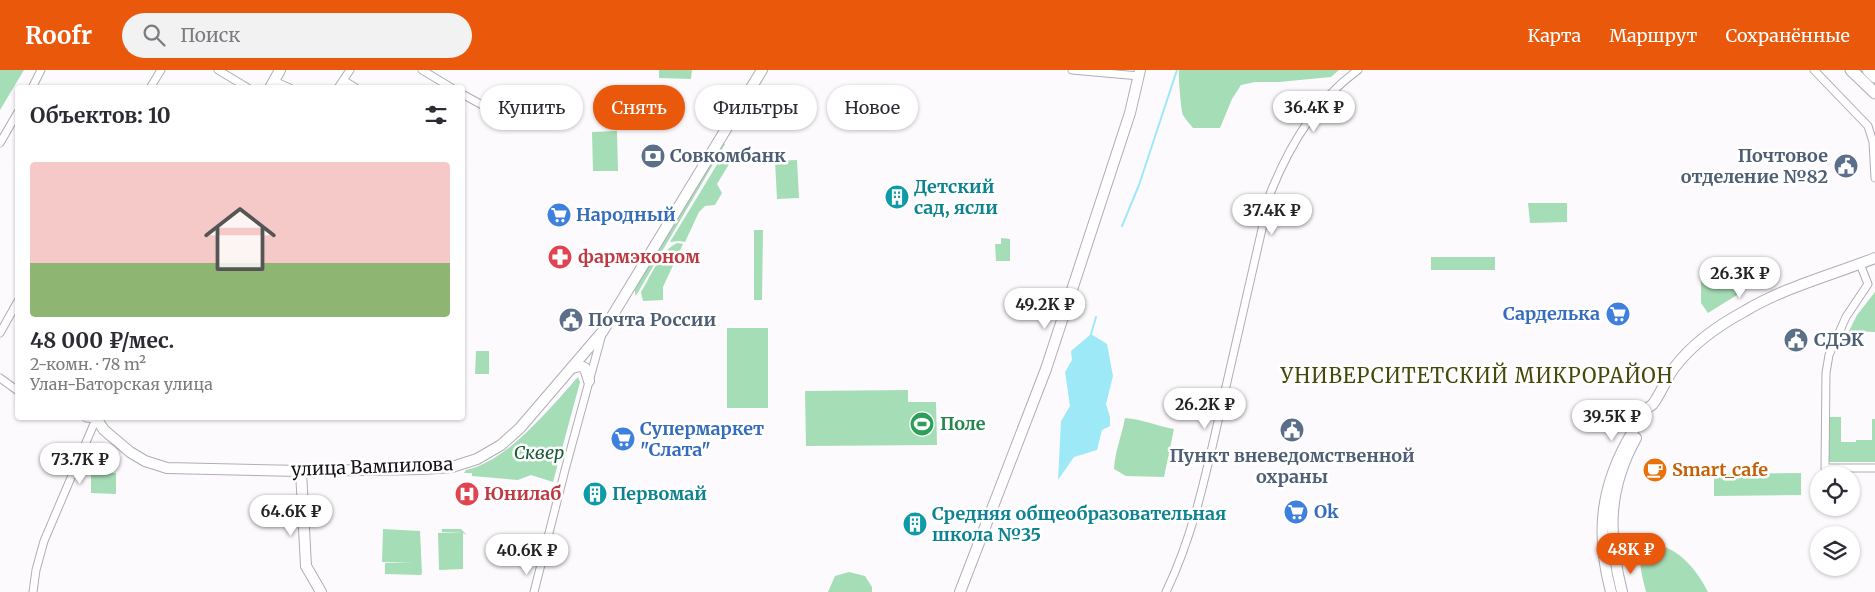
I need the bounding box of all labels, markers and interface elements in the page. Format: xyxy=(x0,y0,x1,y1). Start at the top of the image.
search box xyxy=(122,13,472,58)
text: Roofr xyxy=(25,20,92,51)
icon: search xyxy=(140,21,168,49)
text: Поиск xyxy=(180,23,240,47)
text: Карта xyxy=(1528,24,1581,47)
text: Маршрут xyxy=(1609,24,1697,47)
text: Сохранённые xyxy=(1725,24,1850,47)
chip: Купить xyxy=(480,85,583,130)
chip: Снять xyxy=(593,85,685,130)
chip: Фильтры xyxy=(695,85,817,130)
chip: Новое xyxy=(827,85,918,130)
pin: 36.4K ₽ xyxy=(1268,90,1360,133)
text: 36.4K ₽ xyxy=(1284,97,1344,117)
icon: filters xyxy=(422,101,450,129)
text: Объектов: 10 xyxy=(30,102,171,129)
bank icon: Совкомбанк xyxy=(640,143,666,169)
place label: Совкомбанк xyxy=(670,144,786,167)
place label: Почтовое отделение №82 xyxy=(1681,144,1828,188)
public building icon: Почтовое отделение №82 xyxy=(1833,153,1859,179)
place label: Детский сад, ясли xyxy=(914,175,998,219)
building icon: Детский сад, ясли xyxy=(884,184,910,210)
icon: home xyxy=(195,194,285,284)
pin: 37.4K ₽ xyxy=(1226,194,1318,236)
text: 37.4K ₽ xyxy=(1243,200,1301,220)
supermarket icon: Народный xyxy=(546,202,572,228)
place label: Народный xyxy=(576,203,676,226)
pharmacy icon: фармэконом xyxy=(547,244,573,270)
place label: фармэконом xyxy=(578,245,700,268)
pin: 26.3K ₽ xyxy=(1694,256,1786,299)
text: 26.3K ₽ xyxy=(1710,263,1770,283)
pin: 49.2K ₽ xyxy=(999,288,1091,330)
text: 49.2K ₽ xyxy=(1015,294,1075,314)
supermarket icon: Сарделька xyxy=(1605,301,1631,327)
place label: Сарделька xyxy=(1503,302,1600,325)
public building icon: Почта России xyxy=(558,307,584,333)
place label: Почта России xyxy=(588,308,716,331)
text: 48 000 ₽/мес. xyxy=(30,327,174,354)
public building icon: СДЭК xyxy=(1783,327,1809,353)
place label: СДЭК xyxy=(1814,328,1864,351)
text: 2-комн. · 78 m² xyxy=(30,354,146,374)
district label: УНИВЕРСИТЕТСКИЙ МИКРОРАЙОН xyxy=(1279,362,1674,388)
text: Улан-Баторская улица xyxy=(30,374,213,394)
pin: 26.2K ₽ xyxy=(1159,388,1251,430)
text: 26.2K ₽ xyxy=(1175,394,1235,414)
pin: 39.5K ₽ xyxy=(1566,400,1658,442)
text: 39.5K ₽ xyxy=(1583,406,1641,426)
sports icon: Поле xyxy=(909,411,935,437)
place label: Поле xyxy=(940,412,986,435)
place label: Супермаркет "Слата" xyxy=(640,417,764,461)
public building icon: Пункт вневедомственной охраны xyxy=(1279,417,1305,443)
supermarket icon: Супермаркет "Слата" xyxy=(610,426,636,452)
park label: Сквер xyxy=(514,441,564,464)
pin: 73.7K ₽ xyxy=(34,442,126,485)
place label: Пункт вневедомственной охраны xyxy=(1169,444,1415,488)
text: 73.7K ₽ xyxy=(51,449,109,469)
street label: улица Вампилова xyxy=(291,452,454,481)
cafe icon: Smart_cafe xyxy=(1642,457,1668,483)
place label: Smart_cafe xyxy=(1672,458,1768,481)
map controls xyxy=(1810,466,1860,576)
button: locate xyxy=(1810,466,1860,516)
hospital icon: Юнилаб xyxy=(454,481,480,507)
building icon: Первомай xyxy=(582,481,608,507)
place label: Юнилаб xyxy=(484,482,561,505)
place label: Первомай xyxy=(612,482,707,505)
pin: 64.6K ₽ xyxy=(245,494,337,537)
supermarket icon: Ok xyxy=(1283,499,1309,525)
place label: Ok xyxy=(1314,500,1339,523)
text: 64.6K ₽ xyxy=(261,501,321,521)
place label: Средняя общеобразовательная школа №35 xyxy=(932,502,1226,546)
building icon: Средняя общеобразовательная школа №35 xyxy=(902,511,928,537)
button: layers xyxy=(1810,526,1860,576)
pin: 48K ₽ xyxy=(1596,532,1666,575)
pin: 40.6K ₽ xyxy=(481,534,573,576)
text: 48K ₽ xyxy=(1608,539,1655,559)
text: 40.6K ₽ xyxy=(496,540,558,560)

